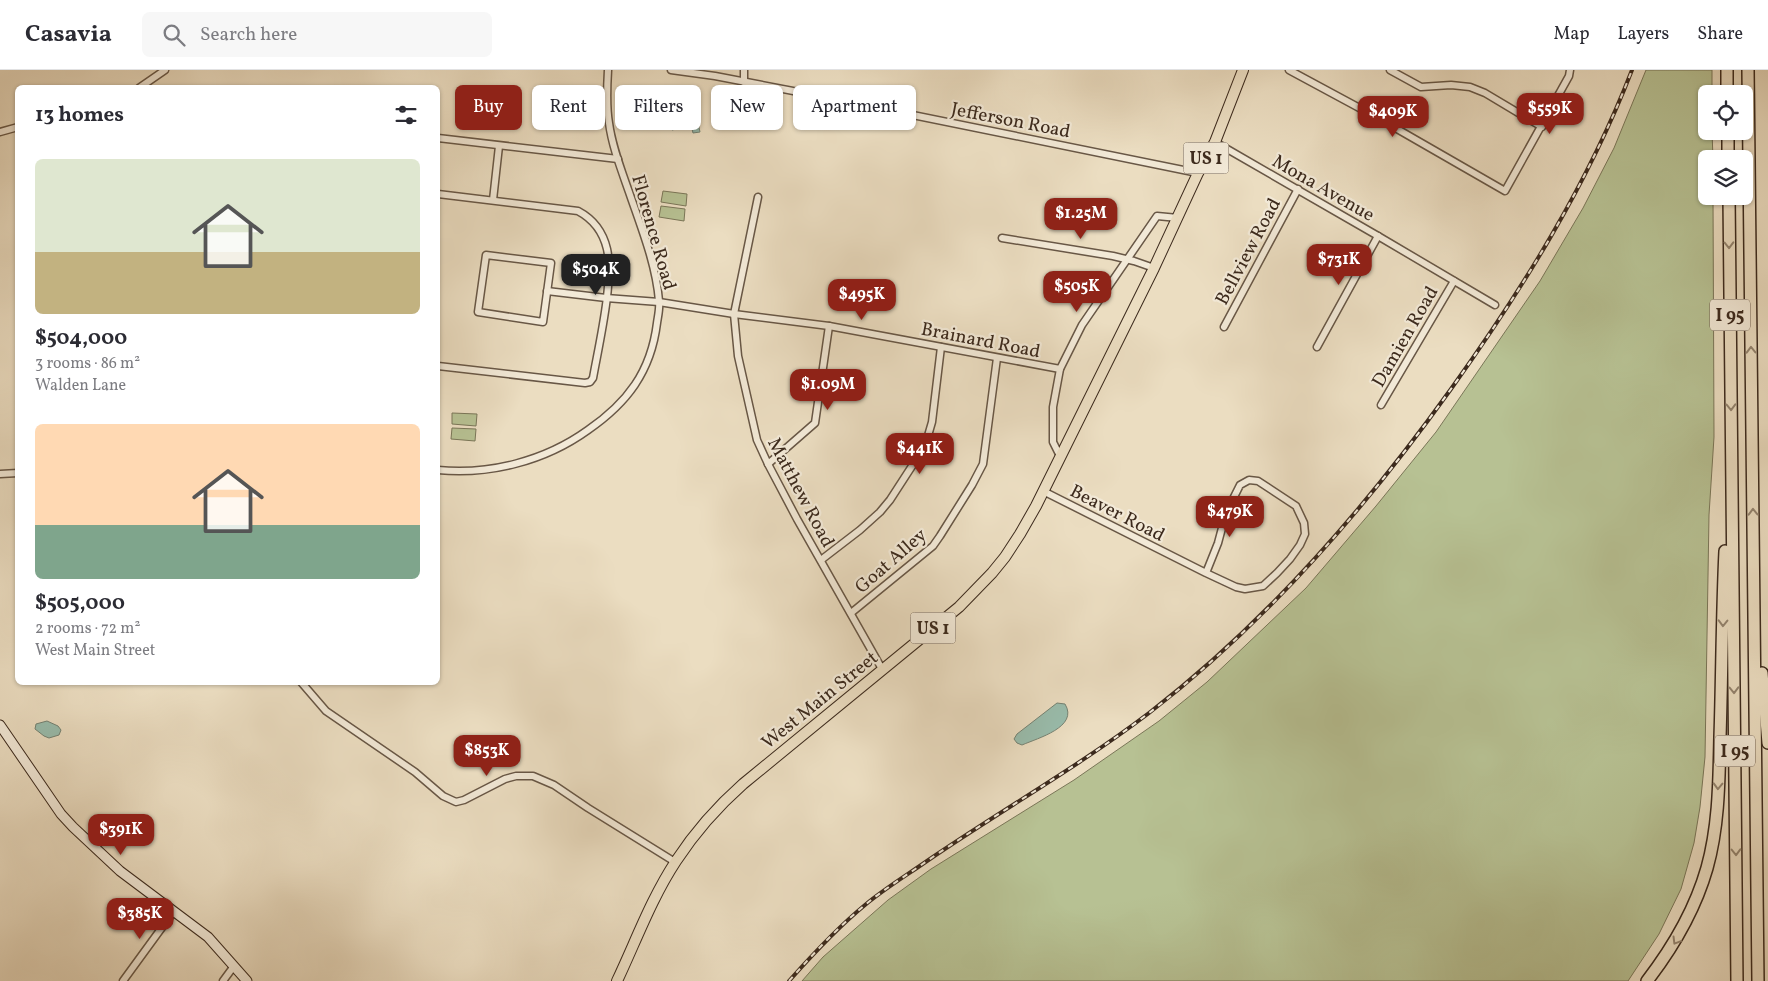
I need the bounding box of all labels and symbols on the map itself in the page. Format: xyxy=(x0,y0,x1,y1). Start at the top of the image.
pin: $559K xyxy=(1515,92,1585,135)
pin: $409K xyxy=(1358,96,1428,138)
street label: Jefferson Road xyxy=(949,97,1073,145)
road number: US 1 xyxy=(1184,143,1228,174)
street label: Mona Avenue xyxy=(1267,149,1379,229)
street label: Florence Road xyxy=(624,172,682,293)
street label: Bellview Road xyxy=(1210,194,1288,310)
pin: $1.25M xyxy=(1040,198,1122,240)
one-way arrow xyxy=(1724,242,1734,249)
pin: $731K xyxy=(1304,244,1374,286)
pin: $504K xyxy=(561,254,631,296)
pin: $505K xyxy=(1042,270,1112,313)
pin: $495K xyxy=(827,278,897,321)
street label: Damien Road xyxy=(1366,282,1445,392)
road number: I 95 xyxy=(1710,300,1750,330)
street label: Brainard Road xyxy=(919,317,1043,365)
one-way arrow xyxy=(1746,346,1756,354)
pin: $1.09M xyxy=(787,368,869,411)
one-way arrow xyxy=(1726,404,1736,412)
pin: $441K xyxy=(885,432,955,475)
street label: Matthew Road xyxy=(760,433,840,552)
street label: Beaver Road xyxy=(1065,479,1169,549)
pin: $479K xyxy=(1195,496,1265,538)
one-way arrow xyxy=(1748,508,1758,516)
street label: Goat Alley xyxy=(850,523,933,600)
road number: US 1 xyxy=(910,612,956,644)
one-way arrow xyxy=(1718,620,1728,628)
street label: West Main Street xyxy=(757,645,884,756)
one-way arrow xyxy=(1729,686,1739,694)
pin: $853K xyxy=(452,734,522,777)
road number: I 95 xyxy=(1715,736,1755,766)
one-way arrow xyxy=(1713,782,1724,790)
pin: $391K xyxy=(86,814,156,856)
one-way arrow xyxy=(1731,848,1741,856)
pin: $385K xyxy=(105,898,175,940)
one-way arrow xyxy=(1672,935,1682,944)

